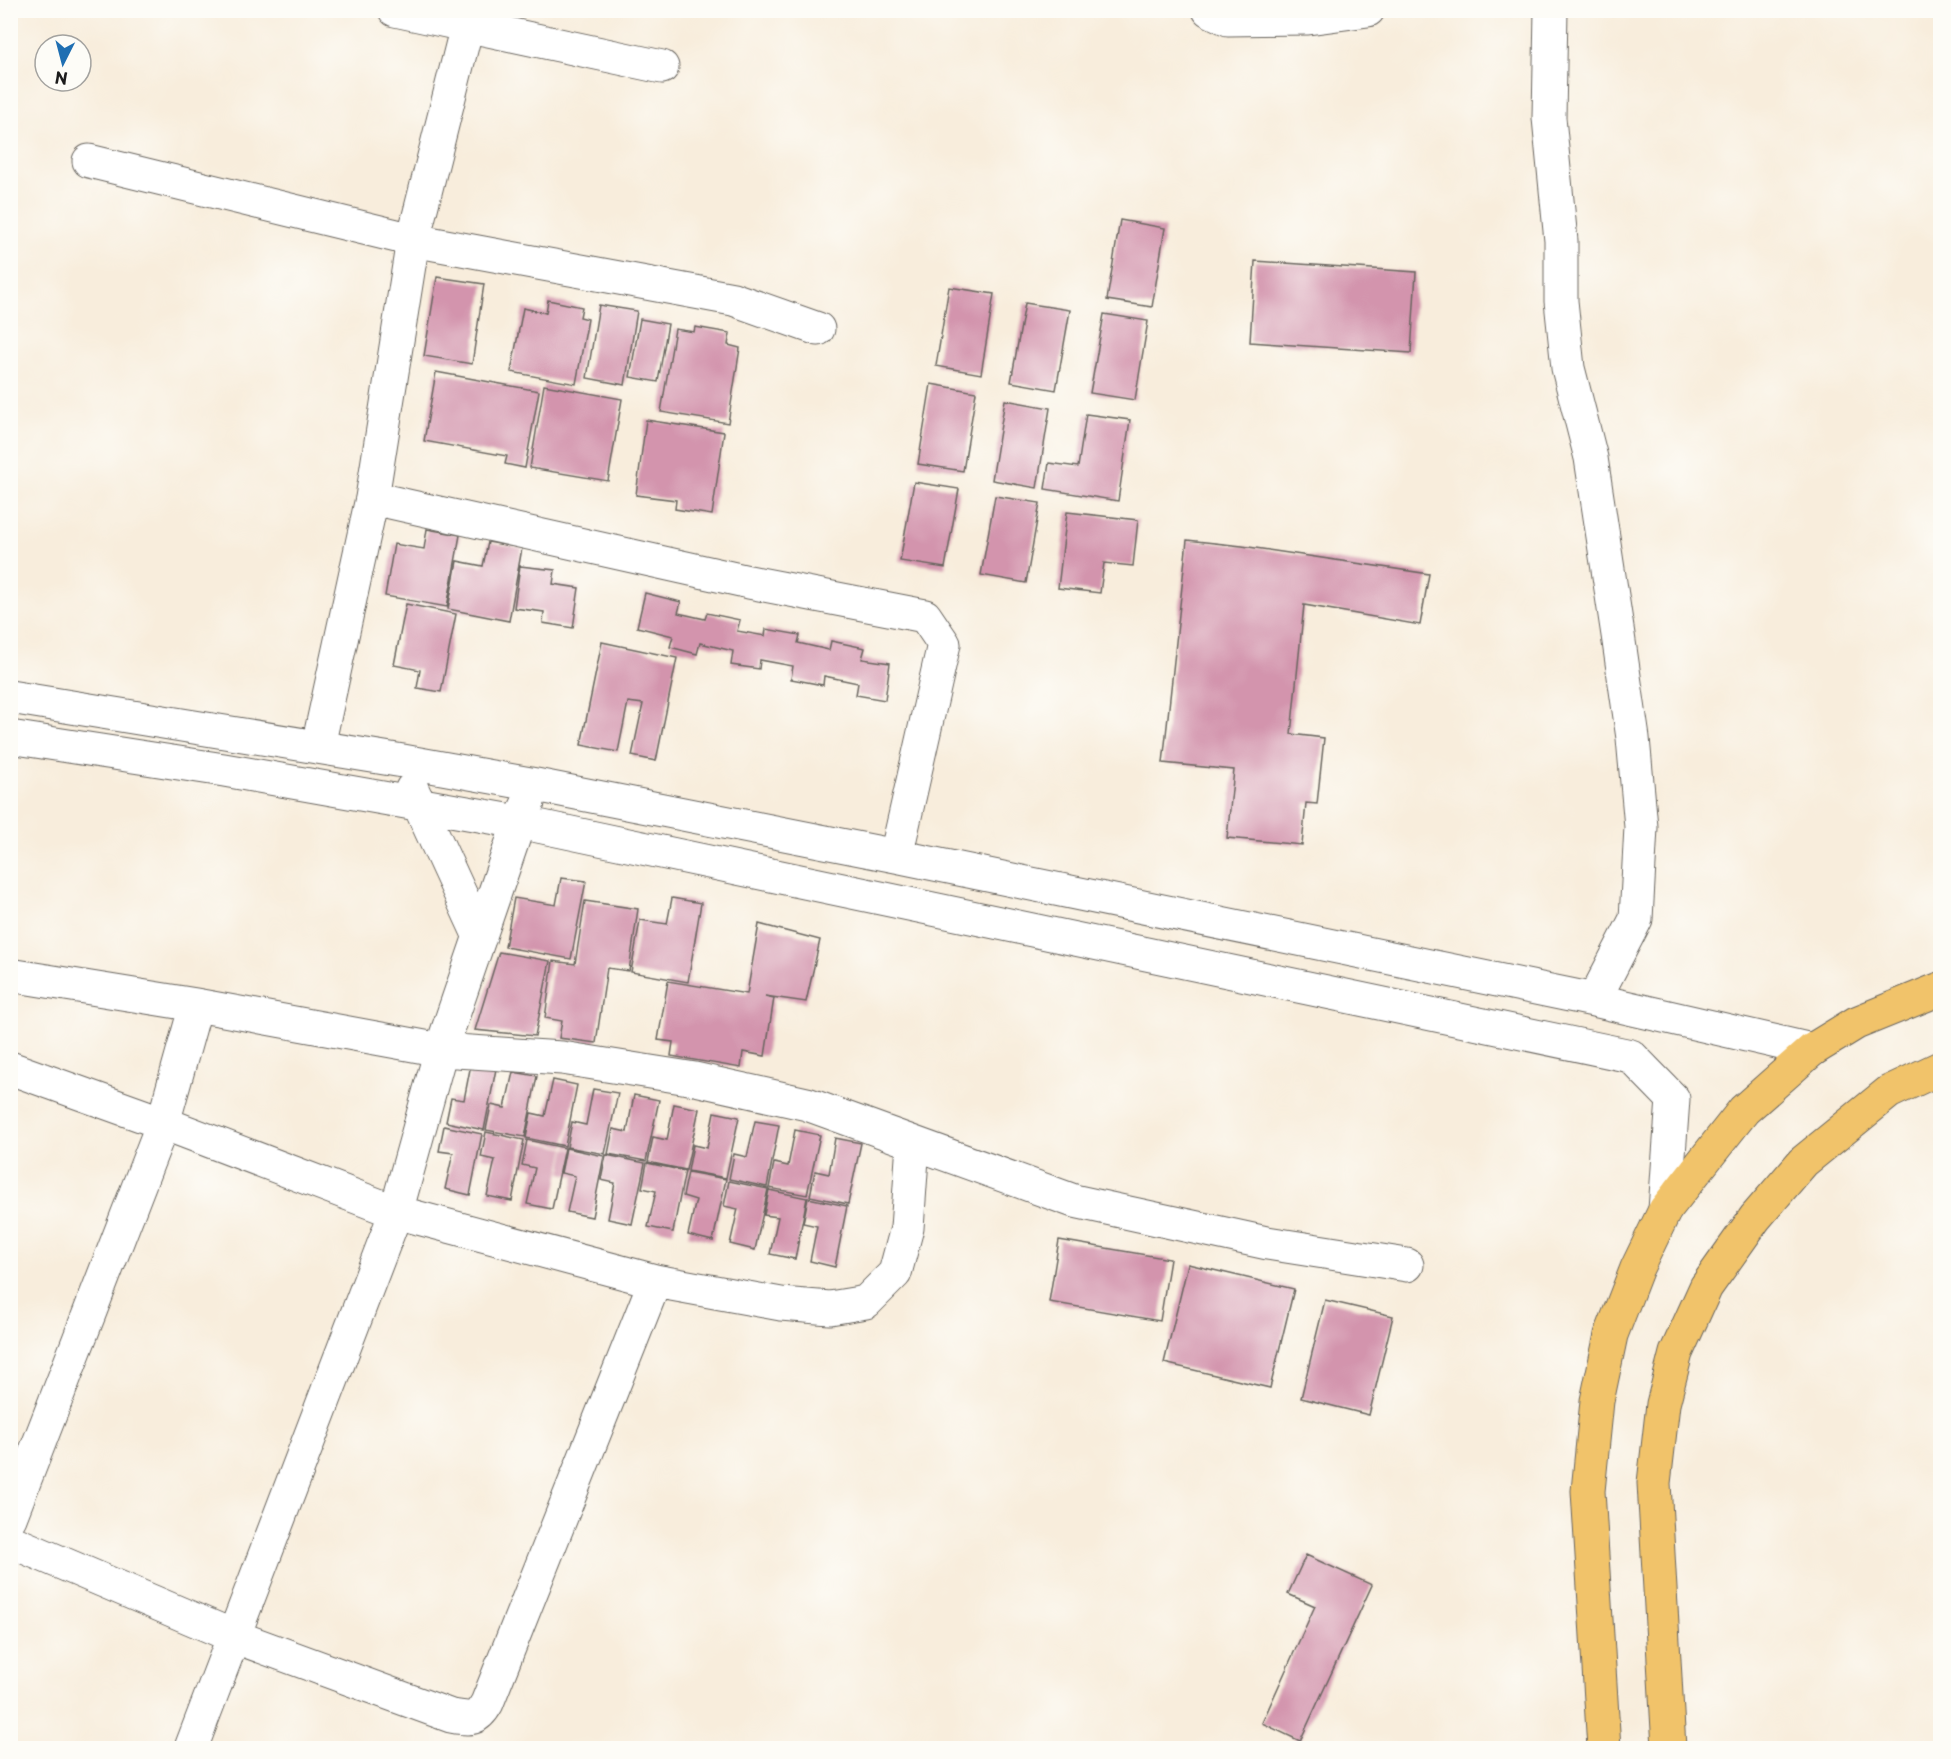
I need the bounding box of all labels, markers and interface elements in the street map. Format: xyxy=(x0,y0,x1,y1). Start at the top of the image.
north arrow xyxy=(33,33,93,93)
text: N xyxy=(54,66,69,92)

